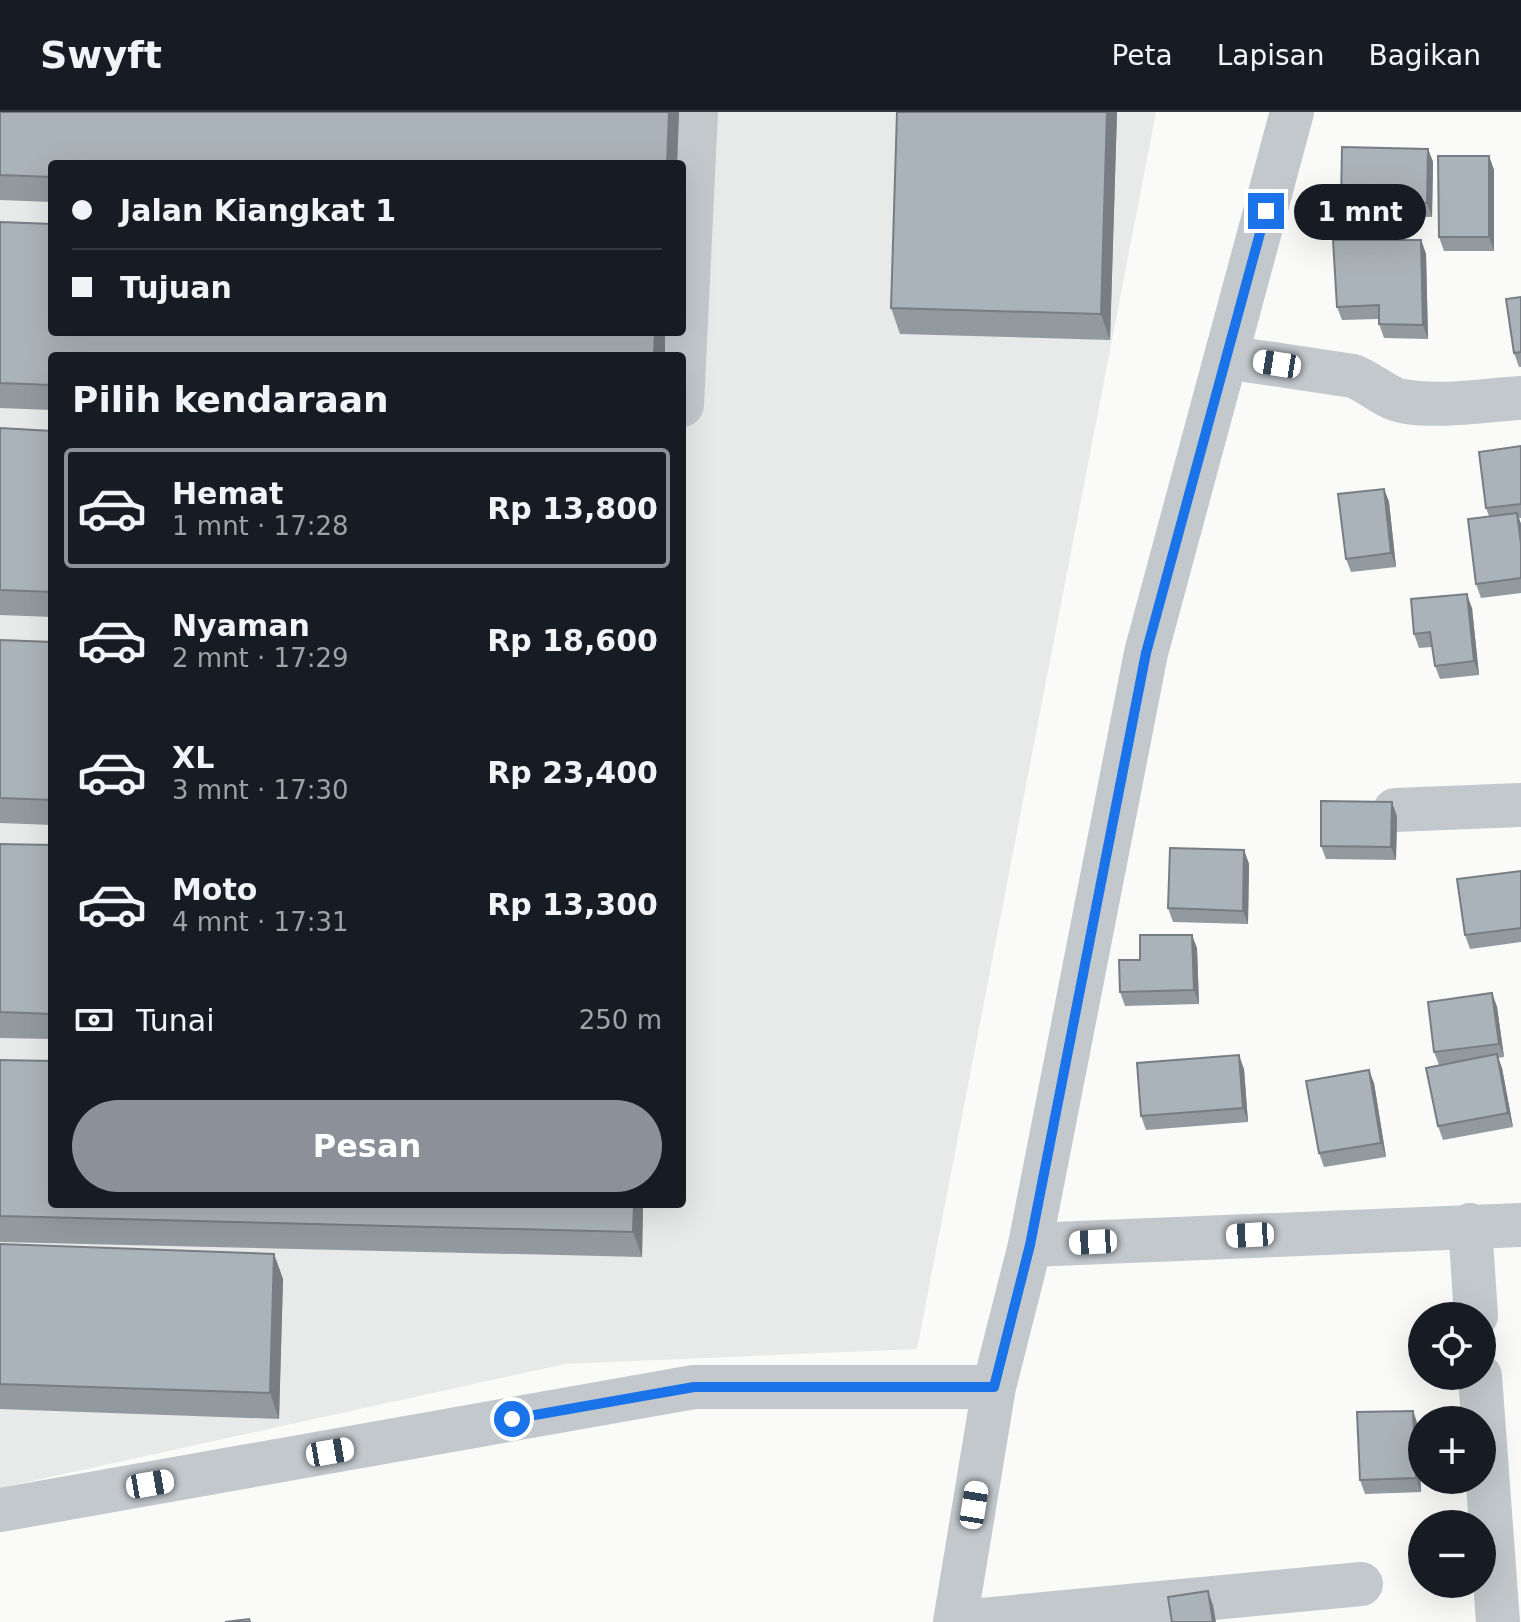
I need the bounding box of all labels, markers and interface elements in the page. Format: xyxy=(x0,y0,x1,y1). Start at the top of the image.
text: Swyft xyxy=(40,33,162,77)
text: Peta xyxy=(1111,39,1173,72)
text: Lapisan xyxy=(1217,39,1324,72)
text: Bagikan xyxy=(1368,39,1481,72)
callout: 1 mnt xyxy=(1294,183,1426,239)
text: Jalan Kiangkat 1 xyxy=(120,193,396,228)
route end xyxy=(1248,193,1284,229)
text: 1 mnt xyxy=(1317,197,1403,227)
text: Tujuan xyxy=(120,270,232,305)
car xyxy=(1251,348,1303,380)
text: Pilih kendaraan xyxy=(72,379,389,420)
icon: car xyxy=(76,472,148,544)
text: Hemat xyxy=(172,476,283,511)
text: Rp 13,800 xyxy=(487,491,658,526)
text: 1 mnt · 17:28 xyxy=(172,511,349,541)
icon: car xyxy=(76,604,148,676)
text: Nyaman xyxy=(172,608,310,643)
text: Rp 18,600 xyxy=(487,623,658,658)
text: 2 mnt · 17:29 xyxy=(172,643,349,673)
icon: car xyxy=(76,736,148,808)
text: XL xyxy=(172,740,214,775)
text: Rp 23,400 xyxy=(487,755,658,790)
text: 3 mnt · 17:30 xyxy=(172,775,349,805)
icon: car xyxy=(76,868,148,940)
text: Moto xyxy=(172,872,257,907)
text: Rp 13,300 xyxy=(487,887,658,922)
text: 4 mnt · 17:31 xyxy=(172,907,349,937)
icon: cash xyxy=(72,998,116,1042)
text: Tunai xyxy=(136,1003,215,1038)
text: 250 m xyxy=(579,1005,662,1035)
button: Pesan xyxy=(72,1100,662,1192)
car xyxy=(1225,1222,1275,1248)
car xyxy=(1068,1229,1118,1255)
map controls xyxy=(1408,1302,1496,1598)
button: locate xyxy=(1408,1302,1496,1390)
route start xyxy=(494,1401,530,1437)
button: + xyxy=(1408,1406,1496,1494)
car xyxy=(304,1436,356,1468)
car xyxy=(124,1468,176,1500)
car xyxy=(958,1479,990,1531)
button: − xyxy=(1408,1510,1496,1598)

